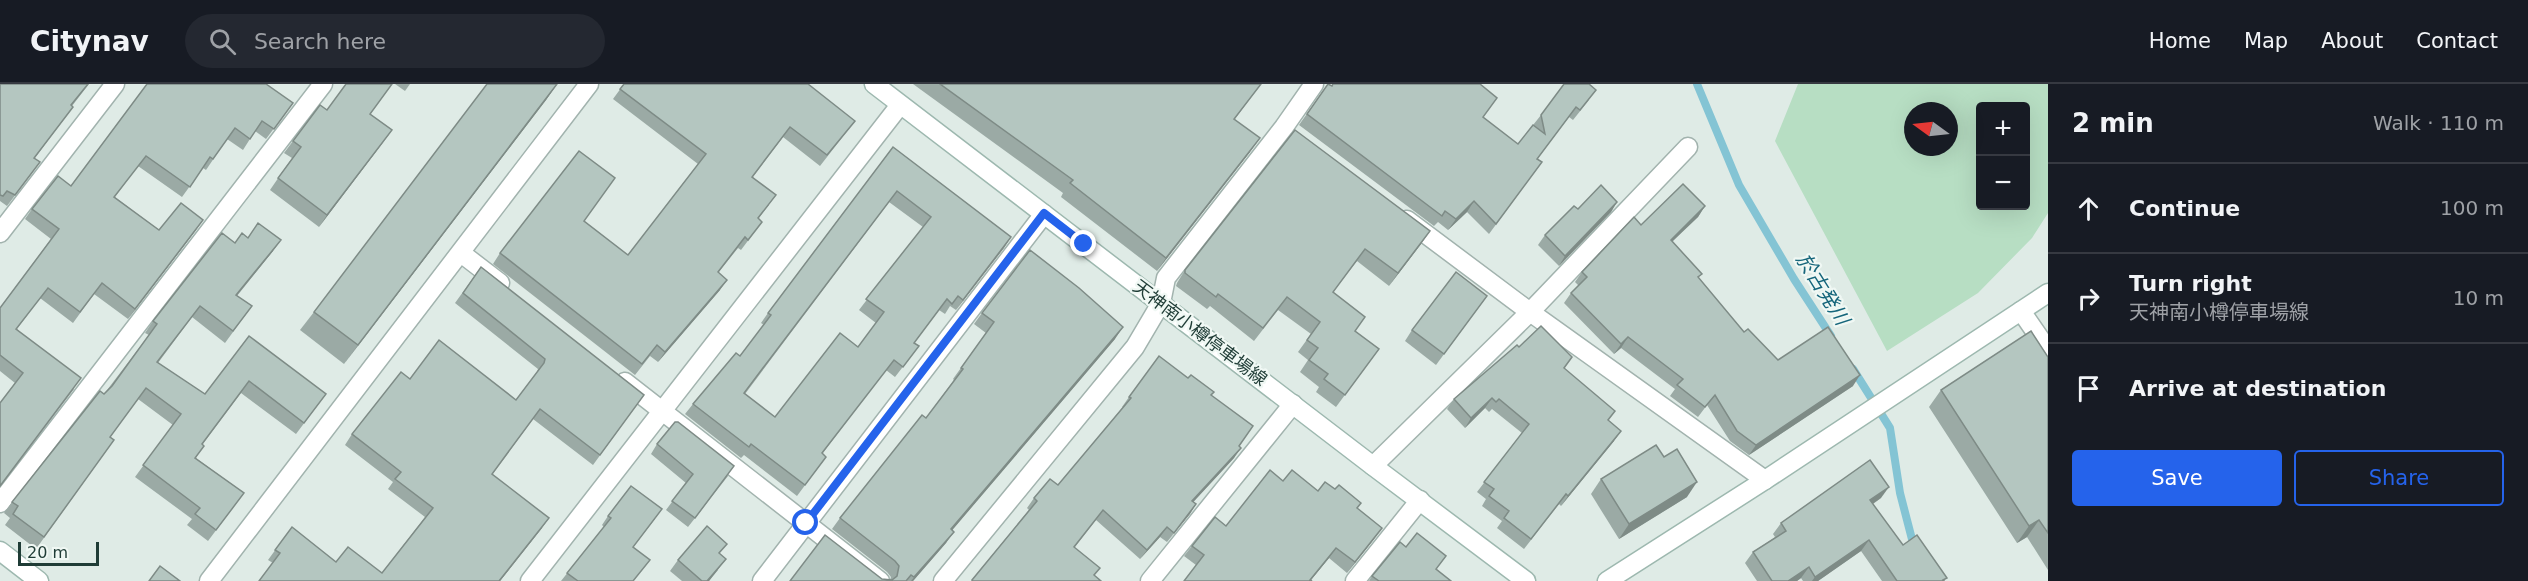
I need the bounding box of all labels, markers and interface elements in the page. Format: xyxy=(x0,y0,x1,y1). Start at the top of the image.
search box xyxy=(185,14,605,68)
text: Citynav xyxy=(30,25,149,58)
icon: search xyxy=(206,25,239,58)
text: Search here xyxy=(254,29,386,54)
text: Home xyxy=(2149,29,2211,53)
text: Map xyxy=(2244,29,2288,53)
text: About xyxy=(2321,29,2383,53)
text: Contact xyxy=(2416,29,2498,53)
north arrow xyxy=(1904,102,1958,156)
map controls xyxy=(1976,102,2030,210)
button: + xyxy=(1976,102,2030,156)
text: 2 min xyxy=(2072,108,2154,138)
text: Walk · 110 m xyxy=(2373,111,2504,135)
button: − xyxy=(1976,156,2030,210)
icon: ahead xyxy=(2072,192,2105,225)
text: Continue xyxy=(2129,196,2240,221)
text: 100 m xyxy=(2440,196,2504,220)
route end xyxy=(1070,230,1096,256)
water label: 於古発川 xyxy=(1792,249,1855,331)
text: Turn right xyxy=(2129,271,2252,296)
street label: 天神南小樽停車場線 xyxy=(1129,275,1271,390)
icon: right xyxy=(2072,282,2105,315)
text: 10 m xyxy=(2453,286,2504,310)
text: 天神南小樽停車場線 xyxy=(2129,300,2309,324)
icon: arrive xyxy=(2072,372,2105,405)
text: Arrive at destination xyxy=(2129,376,2386,401)
button: Save xyxy=(2072,450,2282,506)
button: Share xyxy=(2294,450,2504,506)
route start xyxy=(792,509,818,535)
scale bar xyxy=(18,539,99,566)
text: 20 m xyxy=(27,543,68,562)

